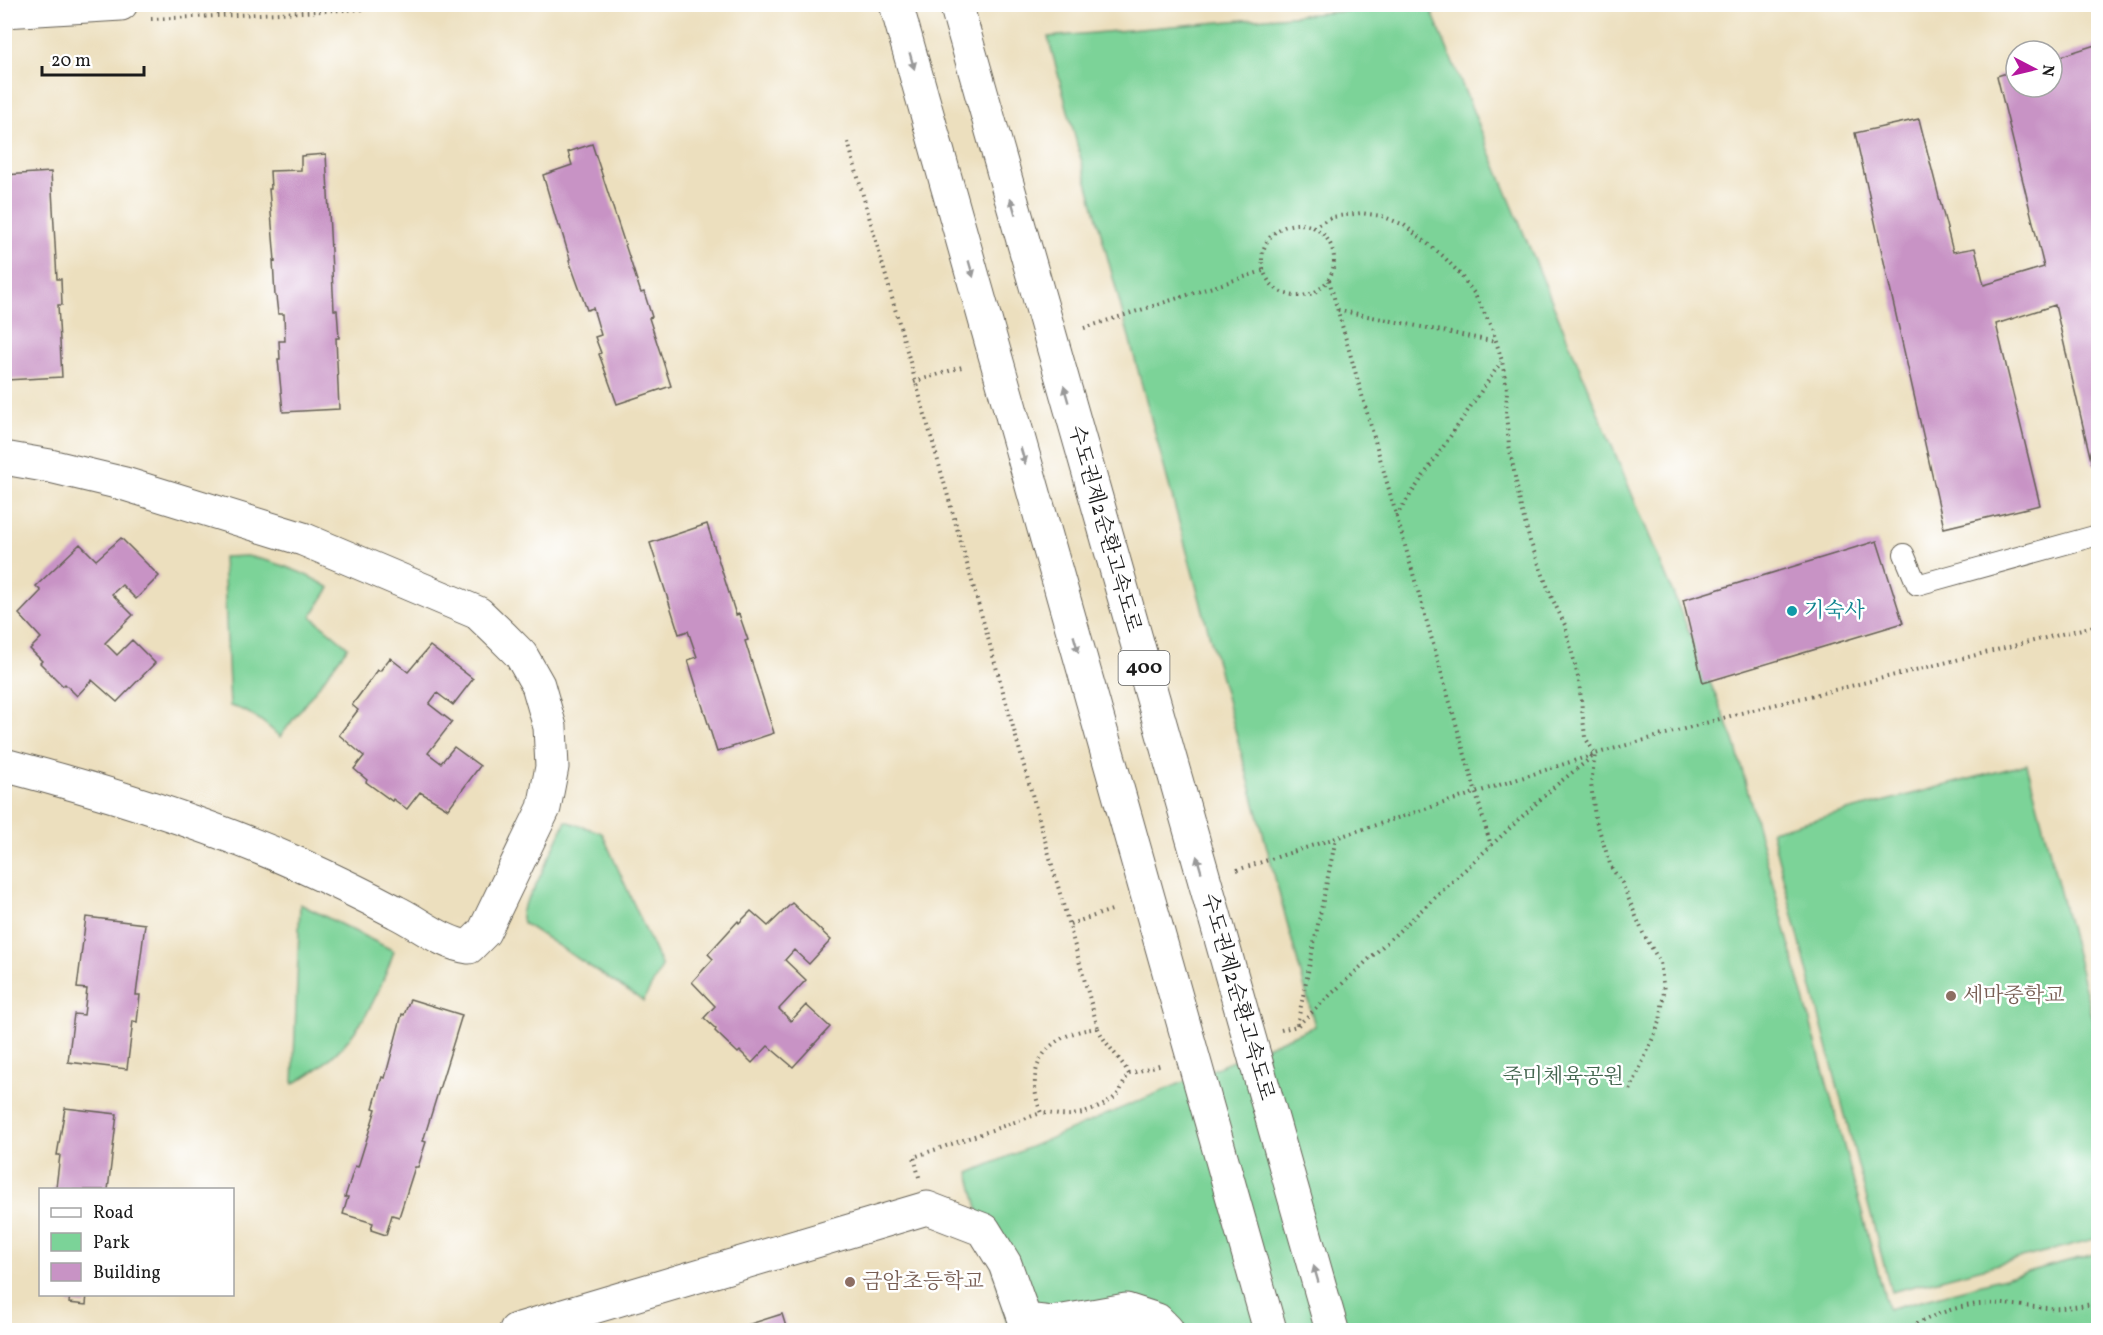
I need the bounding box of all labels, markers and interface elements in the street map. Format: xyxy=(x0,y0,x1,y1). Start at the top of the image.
scale bar xyxy=(42,39,144,77)
north arrow xyxy=(2004,39,2064,99)
text: 20 m xyxy=(51,49,91,74)
one-way arrow xyxy=(908,52,917,70)
text: N xyxy=(2035,63,2059,78)
one-way arrow xyxy=(1008,197,1017,215)
one-way arrow xyxy=(966,260,976,278)
one-way arrow xyxy=(1061,385,1070,403)
street label: 수도권제2순환고속도로 xyxy=(1061,422,1147,636)
one-way arrow xyxy=(1019,447,1029,465)
place label: 기숙사 xyxy=(1804,597,1866,626)
marker: 기숙사 xyxy=(1785,604,1799,618)
one-way arrow xyxy=(1072,635,1082,653)
road number: 400 xyxy=(1118,651,1170,685)
one-way arrow xyxy=(1194,855,1204,873)
street label: 수도권제2순환고속도로 xyxy=(1194,890,1280,1104)
place label: 세마중학교 xyxy=(1963,982,2064,1011)
marker: 세마중학교 xyxy=(1944,989,1958,1003)
park label: 죽미체육공원 xyxy=(1502,1063,1624,1092)
legend xyxy=(39,1188,234,1296)
text: Road xyxy=(93,1201,134,1226)
text: Park xyxy=(93,1231,130,1256)
text: Building xyxy=(93,1261,161,1286)
one-way arrow xyxy=(1310,1265,1320,1283)
place label: 금암초등학교 xyxy=(862,1268,984,1297)
marker: 금암초등학교 xyxy=(843,1275,857,1289)

